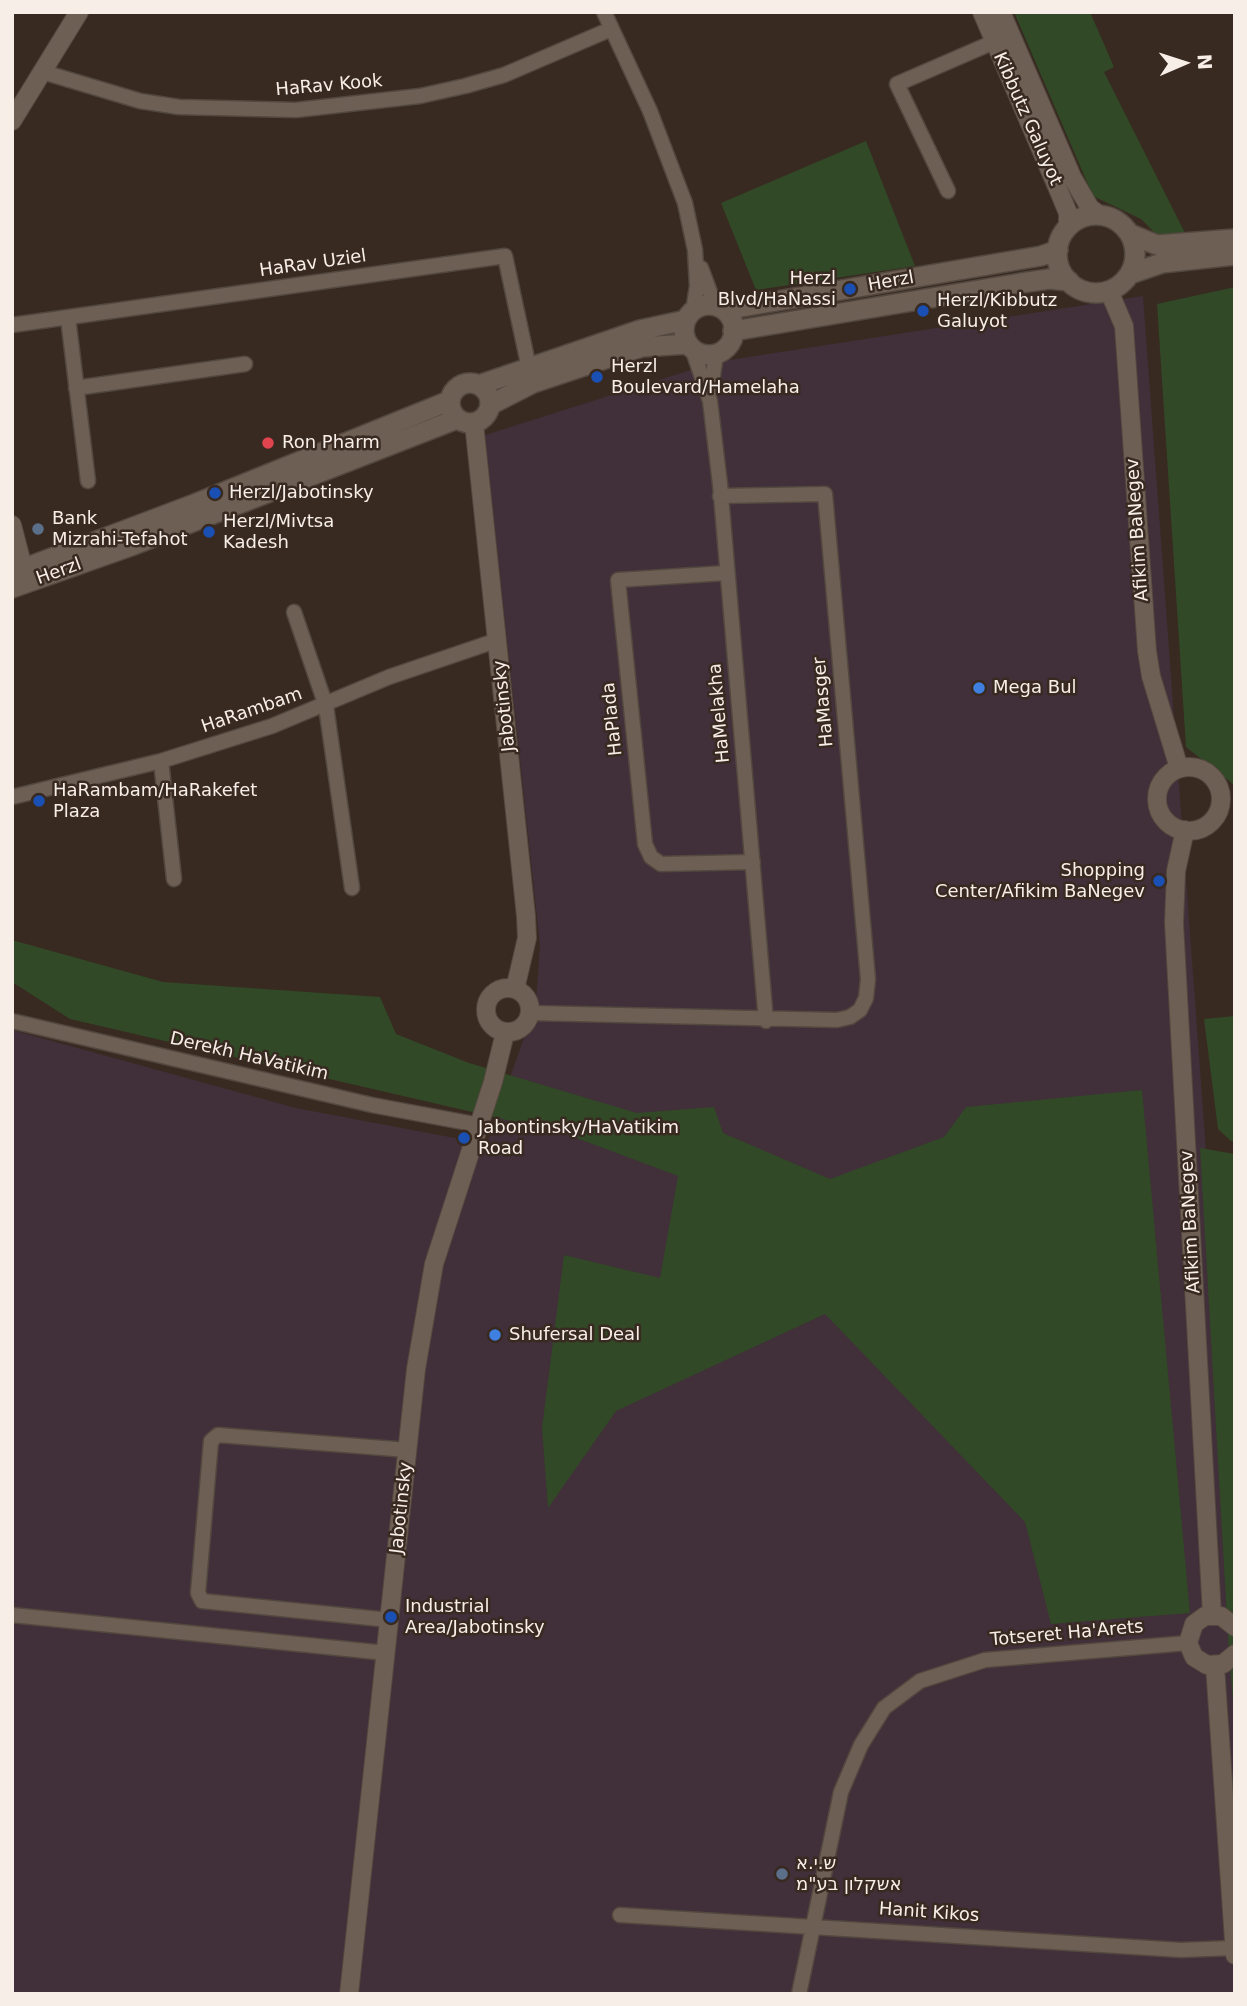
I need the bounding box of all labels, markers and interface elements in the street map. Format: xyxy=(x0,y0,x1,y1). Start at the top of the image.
north arrow xyxy=(1149,28,1219,98)
street label: Kibbutz Galuyot xyxy=(988,49,1066,189)
text: N xyxy=(1194,53,1216,70)
street label: HaRav Kook xyxy=(275,71,383,101)
street label: HaRav Uziel xyxy=(258,246,368,282)
street label: Herzl xyxy=(866,267,916,297)
place label: Herzl Blvd/HaNassi xyxy=(718,268,836,310)
marker: Herzl Blvd/HaNassi xyxy=(842,281,858,297)
place label: Herzl/Kibbutz Galuyot xyxy=(937,290,1057,332)
marker: Herzl/Kibbutz Galuyot xyxy=(915,303,931,319)
place label: Herzl Boulevard/Hamelaha xyxy=(611,356,800,398)
marker: Herzl Boulevard/Hamelaha xyxy=(589,369,605,385)
place label: Ron Pharm xyxy=(282,432,380,454)
marker: Ron Pharm xyxy=(260,435,276,451)
street label: Afikim BaNegev xyxy=(1122,458,1154,602)
place label: Herzl/Jabotinsky xyxy=(229,482,374,504)
marker: Herzl/Jabotinsky xyxy=(207,485,223,501)
place label: Bank Mizrahi-Tefahot xyxy=(52,508,188,550)
place label: Herzl/Mivtsa Kadesh xyxy=(223,511,334,554)
marker: Bank Mizrahi-Tefahot xyxy=(30,521,46,537)
marker: Herzl/Mivtsa Kadesh xyxy=(201,524,217,540)
street label: Herzl xyxy=(33,554,85,590)
street label: HaMasger xyxy=(809,656,839,748)
street label: Jabotinsky xyxy=(489,659,521,753)
street label: HaMelakha xyxy=(705,662,735,764)
place label: Mega Bul xyxy=(993,677,1077,699)
marker: Mega Bul xyxy=(971,680,987,696)
street label: HaPlada xyxy=(598,681,628,757)
street label: HaRambam xyxy=(199,684,305,738)
place label: HaRambam/HaRakefet Plaza xyxy=(53,780,257,822)
marker: HaRambam/HaRakefet Plaza xyxy=(31,793,47,809)
place label: Shopping Center/Afikim BaNegev xyxy=(935,860,1145,903)
marker: Shopping Center/Afikim BaNegev xyxy=(1151,873,1167,889)
street label: Derekh HaVatikim xyxy=(168,1028,330,1086)
place label: Jabontinsky/HaVatikim Road xyxy=(478,1117,679,1160)
marker: Jabontinsky/HaVatikim Road xyxy=(456,1130,472,1146)
street label: Afikim BaNegev xyxy=(1176,1150,1206,1294)
place label: Shufersal Deal xyxy=(509,1324,640,1346)
marker: Shufersal Deal xyxy=(487,1327,503,1343)
street label: Jabotinsky xyxy=(386,1461,418,1555)
place label: Industrial Area/Jabotinsky xyxy=(405,1596,545,1638)
marker: Industrial Area/Jabotinsky xyxy=(383,1609,399,1625)
street label: Totseret Ha'Arets xyxy=(990,1617,1144,1651)
place label: ש.י.א אשקלון בע"מ xyxy=(796,1853,901,1896)
marker: ש.י.א אשקלון בע"מ xyxy=(774,1866,790,1882)
street label: Hanit Kikos xyxy=(878,1899,980,1927)

